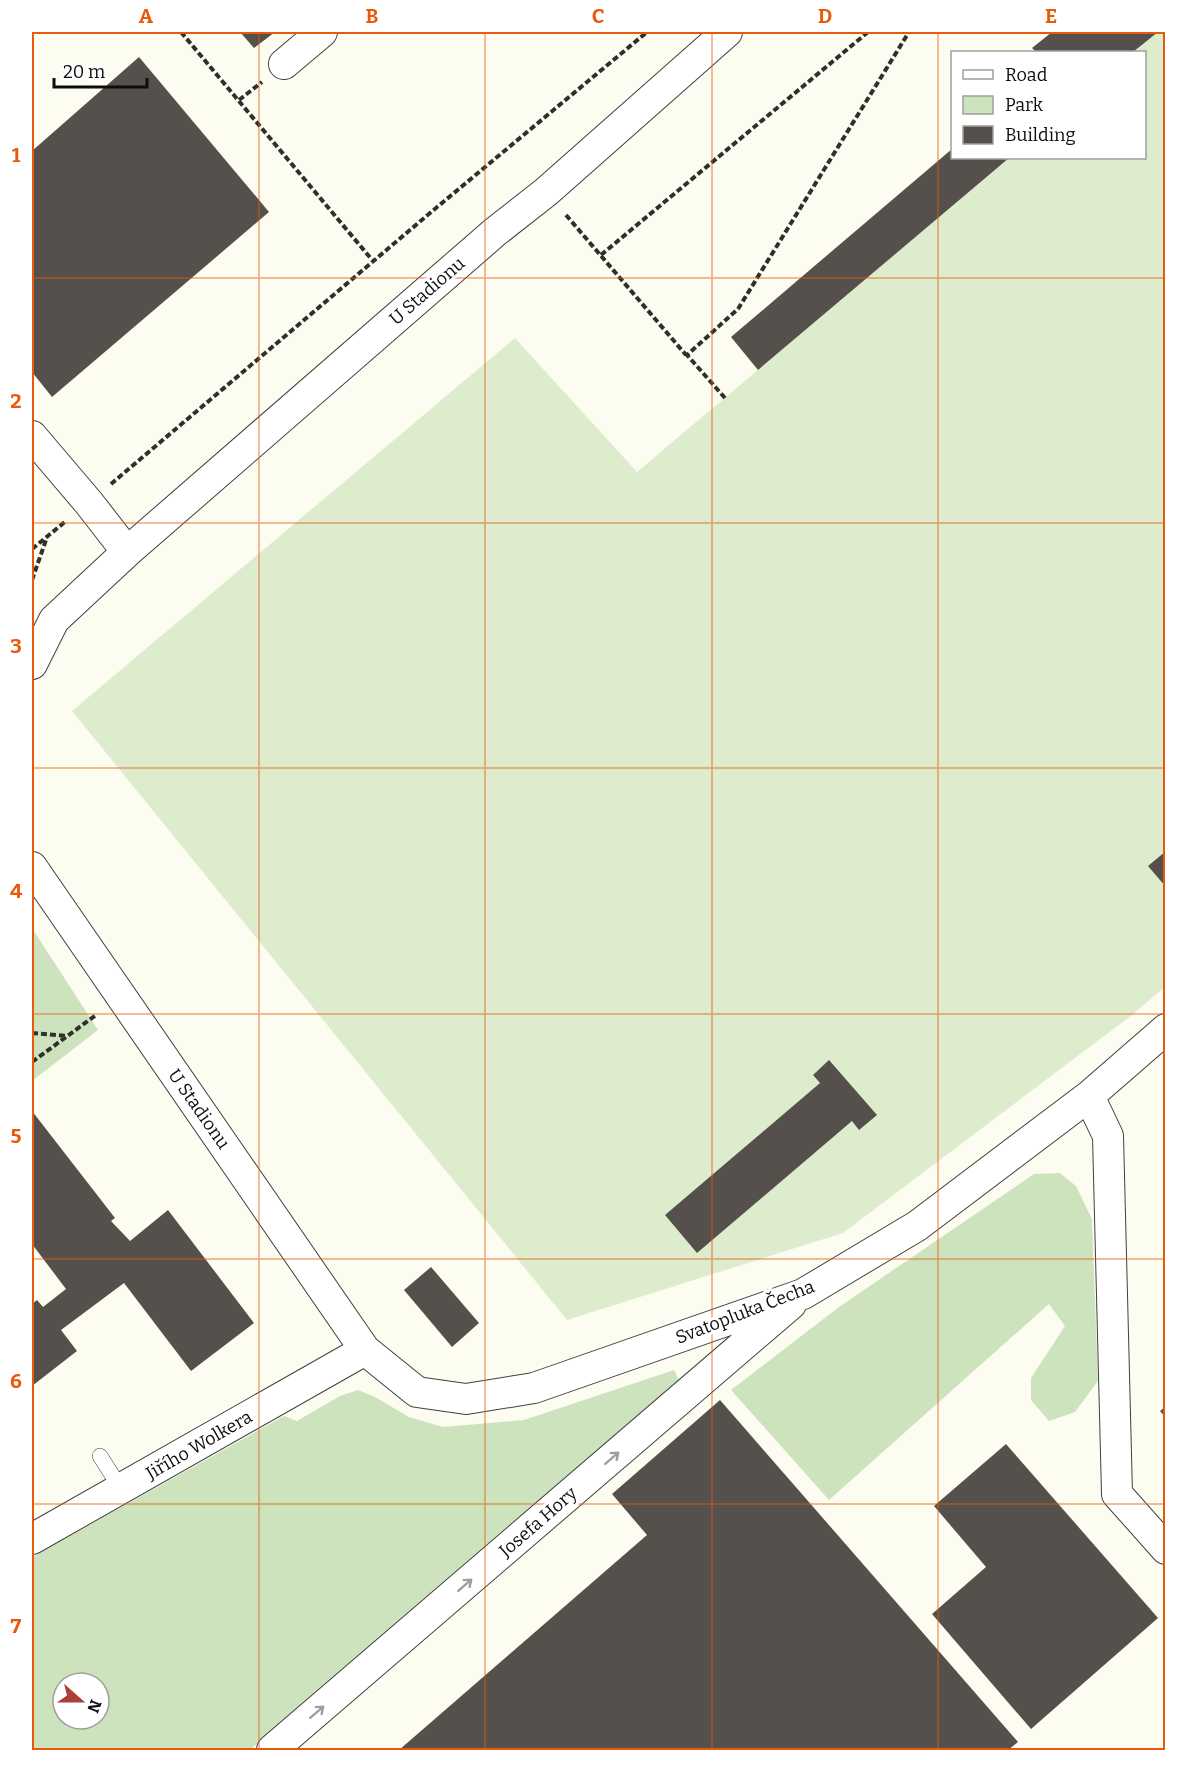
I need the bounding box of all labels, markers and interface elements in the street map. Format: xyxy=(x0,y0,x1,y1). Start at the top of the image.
text: A xyxy=(139,4,154,28)
text: B xyxy=(366,4,379,28)
text: C xyxy=(592,4,604,28)
text: D xyxy=(818,4,832,28)
text: E xyxy=(1045,4,1057,28)
scale bar xyxy=(54,51,147,89)
legend xyxy=(951,51,1146,159)
text: 20 m xyxy=(63,61,105,83)
text: Road xyxy=(1005,64,1048,86)
text: Park xyxy=(1005,94,1044,116)
text: Building xyxy=(1005,124,1076,146)
text: 1 xyxy=(12,143,21,167)
street label: U Stadionu xyxy=(385,252,469,330)
text: 2 xyxy=(10,389,22,413)
text: 3 xyxy=(10,634,22,658)
text: 4 xyxy=(10,879,22,903)
street label: U Stadionu xyxy=(163,1065,235,1153)
text: 5 xyxy=(11,1124,22,1148)
street label: Svatopluka Čecha xyxy=(673,1275,818,1349)
text: 6 xyxy=(10,1369,22,1393)
street label: Jiřího Wolkera xyxy=(141,1406,256,1485)
one-way arrow xyxy=(604,1451,619,1465)
street label: Josefa Hory xyxy=(494,1482,582,1563)
one-way arrow xyxy=(457,1578,472,1592)
text: 7 xyxy=(11,1614,22,1638)
north arrow xyxy=(51,1671,111,1731)
text: N xyxy=(83,1697,106,1715)
one-way arrow xyxy=(309,1705,324,1719)

